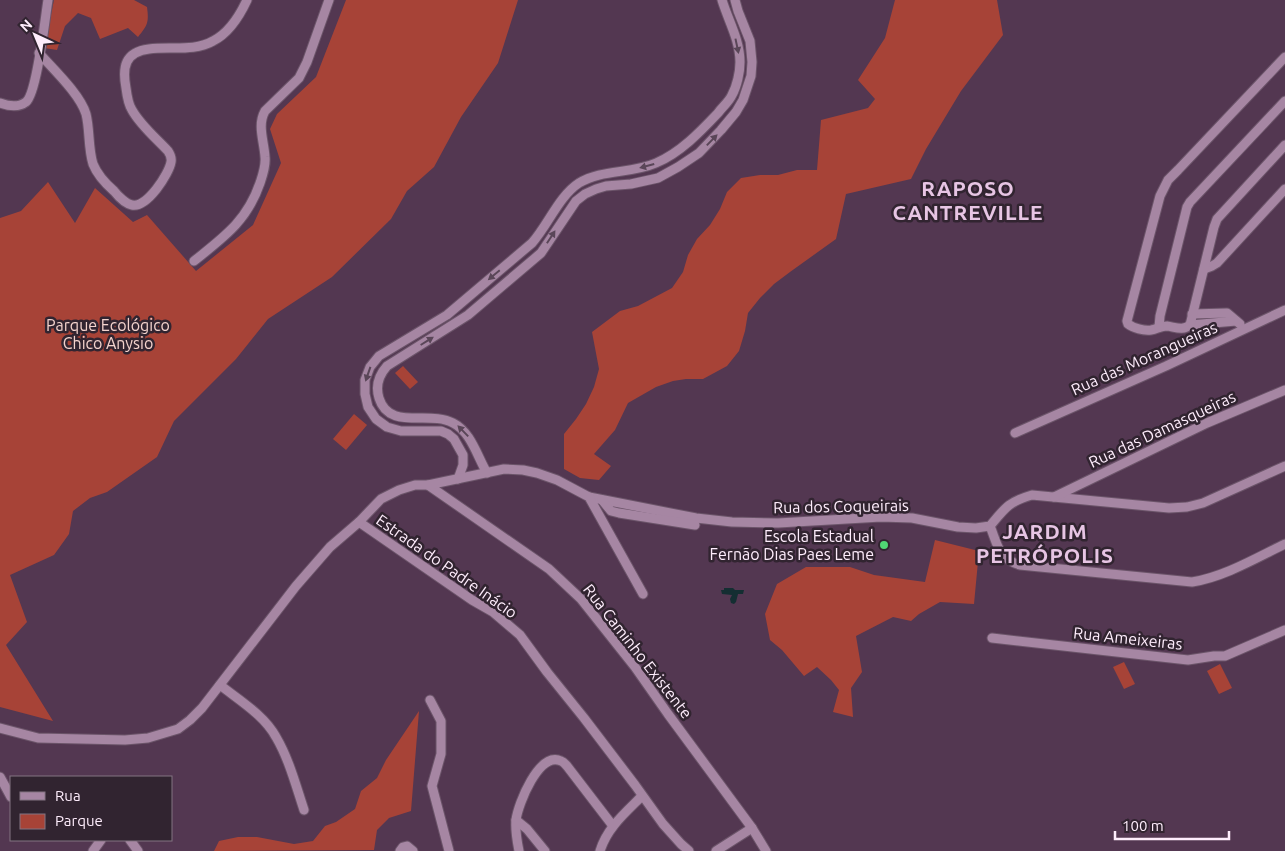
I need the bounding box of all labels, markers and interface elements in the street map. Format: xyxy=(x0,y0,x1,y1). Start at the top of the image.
north arrow xyxy=(10,10,60,60)
text: N xyxy=(17,16,35,35)
one-way arrow xyxy=(733,39,741,54)
one-way arrow xyxy=(706,134,718,146)
one-way arrow xyxy=(640,162,655,170)
district label: RAPOSO CANTREVILLE xyxy=(892,176,1044,224)
one-way arrow xyxy=(546,231,555,244)
one-way arrow xyxy=(488,269,500,280)
park label: Parque Ecológico Chico Anysio xyxy=(46,316,170,352)
street label: Rua das Morangueiras xyxy=(1068,318,1220,398)
one-way arrow xyxy=(421,336,434,345)
one-way arrow xyxy=(364,367,372,382)
street label: Rua das Damasqueiras xyxy=(1086,387,1238,471)
one-way arrow xyxy=(457,425,469,437)
street label: Rua dos Coqueirais xyxy=(773,496,909,516)
street label: Estrada do Padre Inácio xyxy=(373,511,521,621)
district label: JARDIM PETRÓPOLIS xyxy=(976,519,1114,567)
place label: Escola Estadual Fernão Dias Paes Leme xyxy=(710,527,874,563)
marker: Escola Estadual Fernão Dias Paes Leme xyxy=(878,539,890,551)
street label: Rua Caminho Existente xyxy=(580,580,696,722)
street label: Rua Ameixeiras xyxy=(1072,623,1184,653)
legend xyxy=(10,776,172,841)
text: Rua xyxy=(55,787,81,804)
scale bar xyxy=(1115,808,1229,840)
text: Parque xyxy=(55,812,103,829)
text: 100 m xyxy=(1122,817,1164,834)

